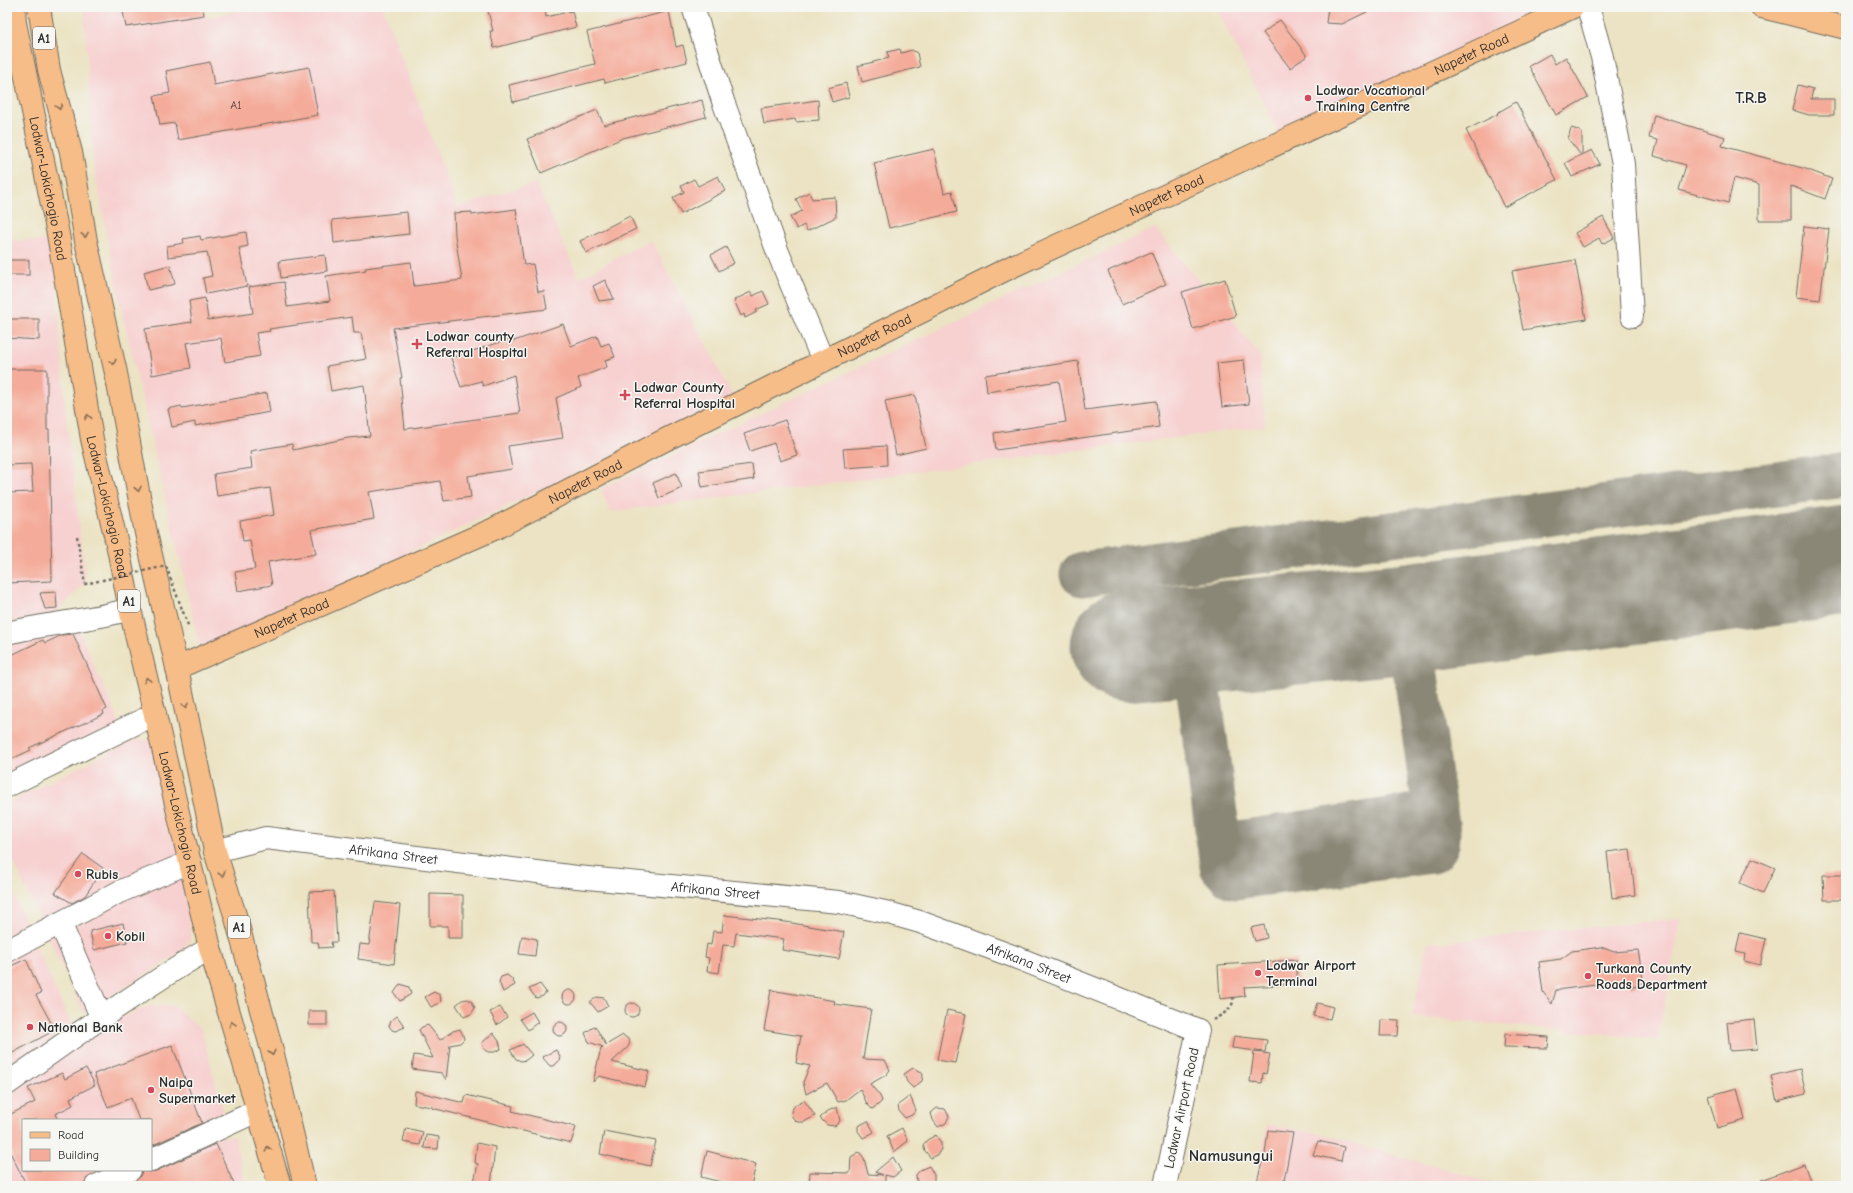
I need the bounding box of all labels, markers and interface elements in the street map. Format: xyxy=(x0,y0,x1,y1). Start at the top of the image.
road number: A1 xyxy=(33,27,55,49)
street label: Napetet Road xyxy=(1431,30,1512,79)
place label: Lodwar Vocational Training Centre xyxy=(1316,82,1425,115)
district label: T.R.B xyxy=(1735,89,1767,107)
marker: Lodwar Vocational Training Centre xyxy=(1303,93,1313,103)
house number: A1 xyxy=(230,98,242,112)
one-way arrow xyxy=(54,104,63,111)
street label: Lodwar-Lokichogio Road xyxy=(25,115,70,262)
street label: Napetet Road xyxy=(1127,171,1207,220)
one-way arrow xyxy=(80,232,89,238)
street label: Napetet Road xyxy=(835,310,914,361)
place label: Lodwar county Referral Hospital xyxy=(426,328,527,361)
marker: Lodwar county Referral Hospital xyxy=(411,338,423,350)
one-way arrow xyxy=(109,359,117,365)
place label: Lodwar County Referral Hospital xyxy=(634,379,735,412)
marker: Lodwar County Referral Hospital xyxy=(619,389,631,401)
one-way arrow xyxy=(84,414,93,420)
street label: Lodwar-Lokichogio Road xyxy=(82,434,132,580)
street label: Napetet Road xyxy=(546,456,625,508)
one-way arrow xyxy=(133,486,141,492)
road number: A1 xyxy=(118,590,140,612)
street label: Napetet Road xyxy=(251,594,332,642)
one-way arrow xyxy=(144,677,152,684)
one-way arrow xyxy=(181,703,189,709)
street label: Lodwar-Lokichogio Road xyxy=(155,750,205,896)
street label: Afrikana Street xyxy=(348,840,440,869)
place label: Rubis xyxy=(86,866,118,883)
marker: Rubis xyxy=(73,869,83,879)
one-way arrow xyxy=(217,870,226,877)
street label: Afrikana Street xyxy=(670,878,761,903)
road number: A1 xyxy=(228,916,250,938)
place label: Kobil xyxy=(116,928,145,945)
marker: Kobil xyxy=(103,931,113,941)
street label: Afrikana Street xyxy=(984,939,1074,988)
place label: Lodwar Airport Terminal xyxy=(1266,957,1356,990)
place label: Turkana County Roads Department xyxy=(1596,960,1708,993)
marker: Lodwar Airport Terminal xyxy=(1253,968,1263,978)
marker: Turkana County Roads Department xyxy=(1583,971,1593,981)
place label: National Bank xyxy=(38,1019,123,1036)
one-way arrow xyxy=(228,1021,237,1028)
marker: National Bank xyxy=(25,1022,35,1032)
street label: Lodwar Airport Road xyxy=(1160,1046,1203,1170)
one-way arrow xyxy=(268,1049,276,1056)
place label: Naipa Supermarket xyxy=(159,1074,236,1107)
marker: Naipa Supermarket xyxy=(146,1085,156,1095)
legend xyxy=(22,1119,152,1171)
text: Road xyxy=(58,1128,84,1142)
one-way arrow xyxy=(264,1145,273,1152)
district label: Namusungui xyxy=(1189,1147,1273,1165)
text: Building xyxy=(58,1148,99,1162)

